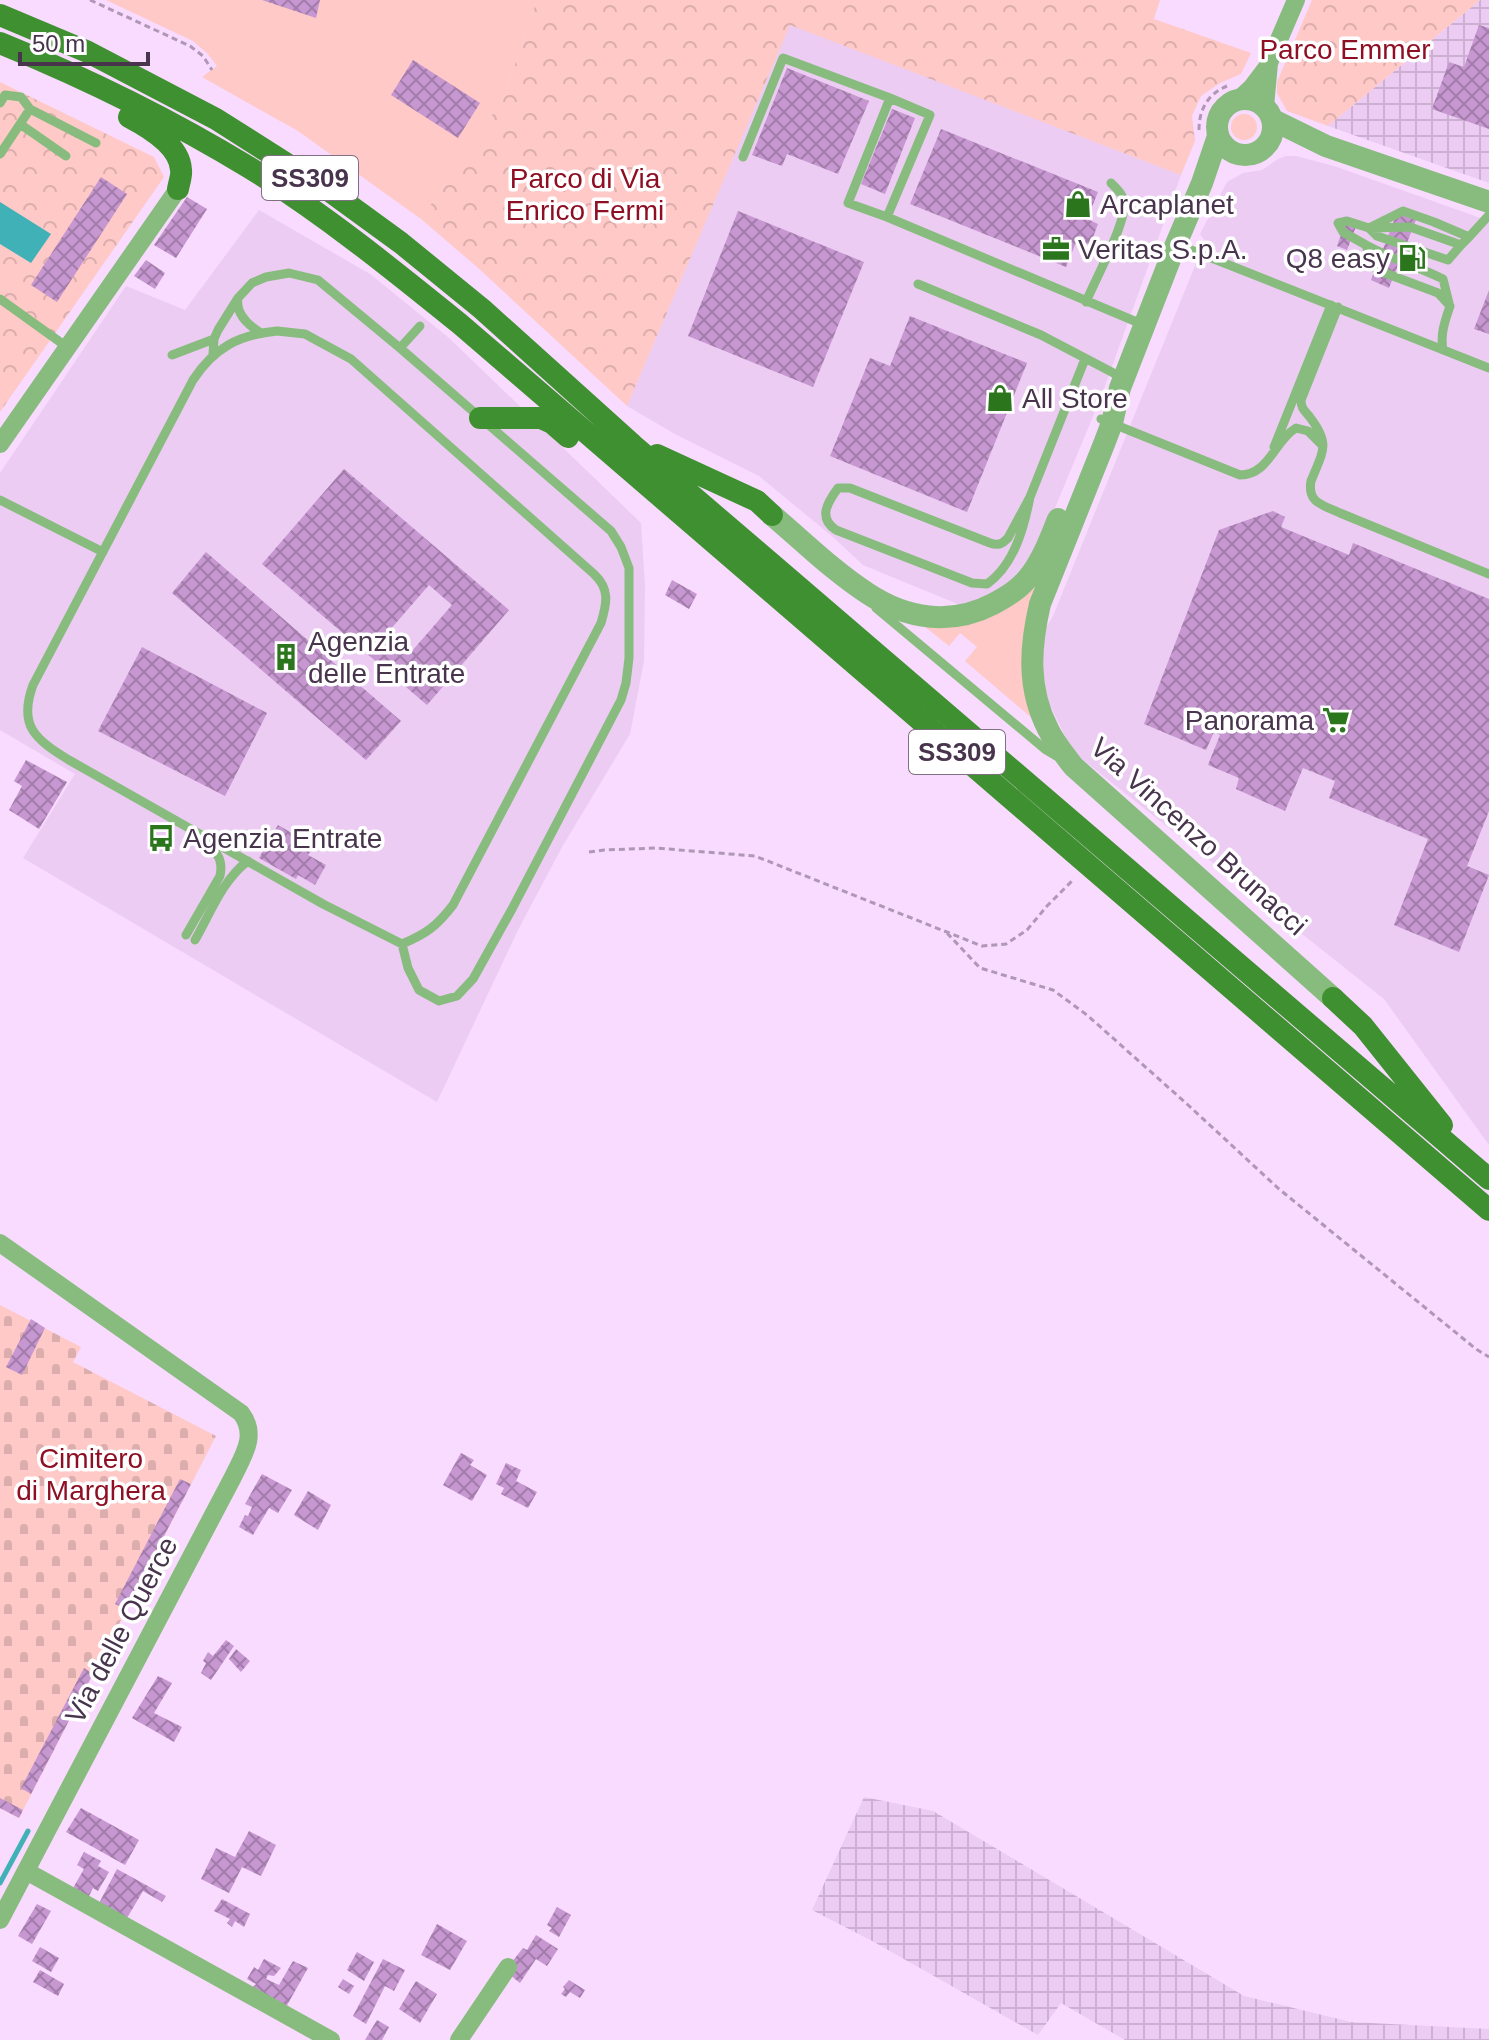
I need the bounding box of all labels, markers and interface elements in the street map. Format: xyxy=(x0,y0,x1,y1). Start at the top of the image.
scale bar xyxy=(20,16,148,66)
text: 50 m xyxy=(32,30,85,57)
park label: Parco Emmer xyxy=(1259,34,1431,65)
road number: SS309 xyxy=(262,156,358,200)
park label: Parco di Via Enrico Fermi xyxy=(506,163,664,226)
shop icon: Arcaplanet xyxy=(1063,189,1093,219)
place label: Arcaplanet xyxy=(1100,189,1234,220)
office icon: Veritas S.p.A. xyxy=(1041,234,1071,264)
place label: Veritas S.p.A. xyxy=(1078,234,1248,265)
place label: Q8 easy xyxy=(1286,243,1390,274)
fuel station icon: Q8 easy xyxy=(1397,243,1427,273)
shop icon: All Store xyxy=(985,383,1015,413)
place label: All Store xyxy=(1022,383,1128,414)
place label: Agenzia delle Entrate xyxy=(308,626,465,689)
building icon: Agenzia delle Entrate xyxy=(271,642,301,672)
place label: Panorama xyxy=(1185,705,1314,736)
supermarket icon: Panorama xyxy=(1321,705,1351,735)
road number: SS309 xyxy=(909,730,1005,774)
street label: Via Vincenzo Brunacci xyxy=(1085,731,1313,941)
bus stop icon: Agenzia Entrate xyxy=(146,823,176,853)
place label: Agenzia Entrate xyxy=(183,823,382,854)
park label: Cimitero di Marghera xyxy=(16,1443,166,1506)
street label: Via delle Querce xyxy=(59,1532,184,1729)

